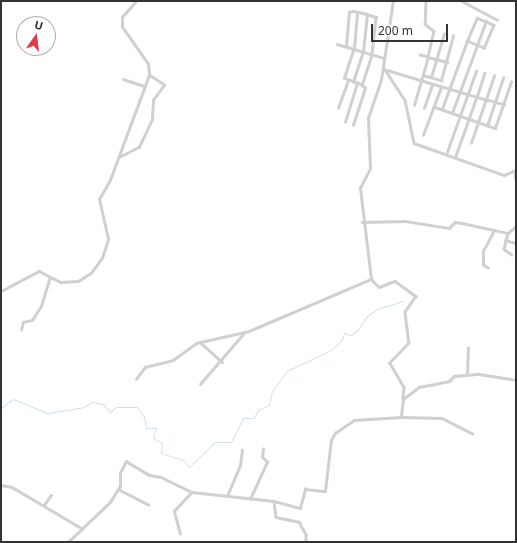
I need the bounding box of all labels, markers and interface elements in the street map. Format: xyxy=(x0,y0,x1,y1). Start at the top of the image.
north arrow xyxy=(16,16,56,56)
scale bar xyxy=(373,16,450,42)
text: U xyxy=(33,17,45,33)
text: 200 m xyxy=(378,22,413,39)

